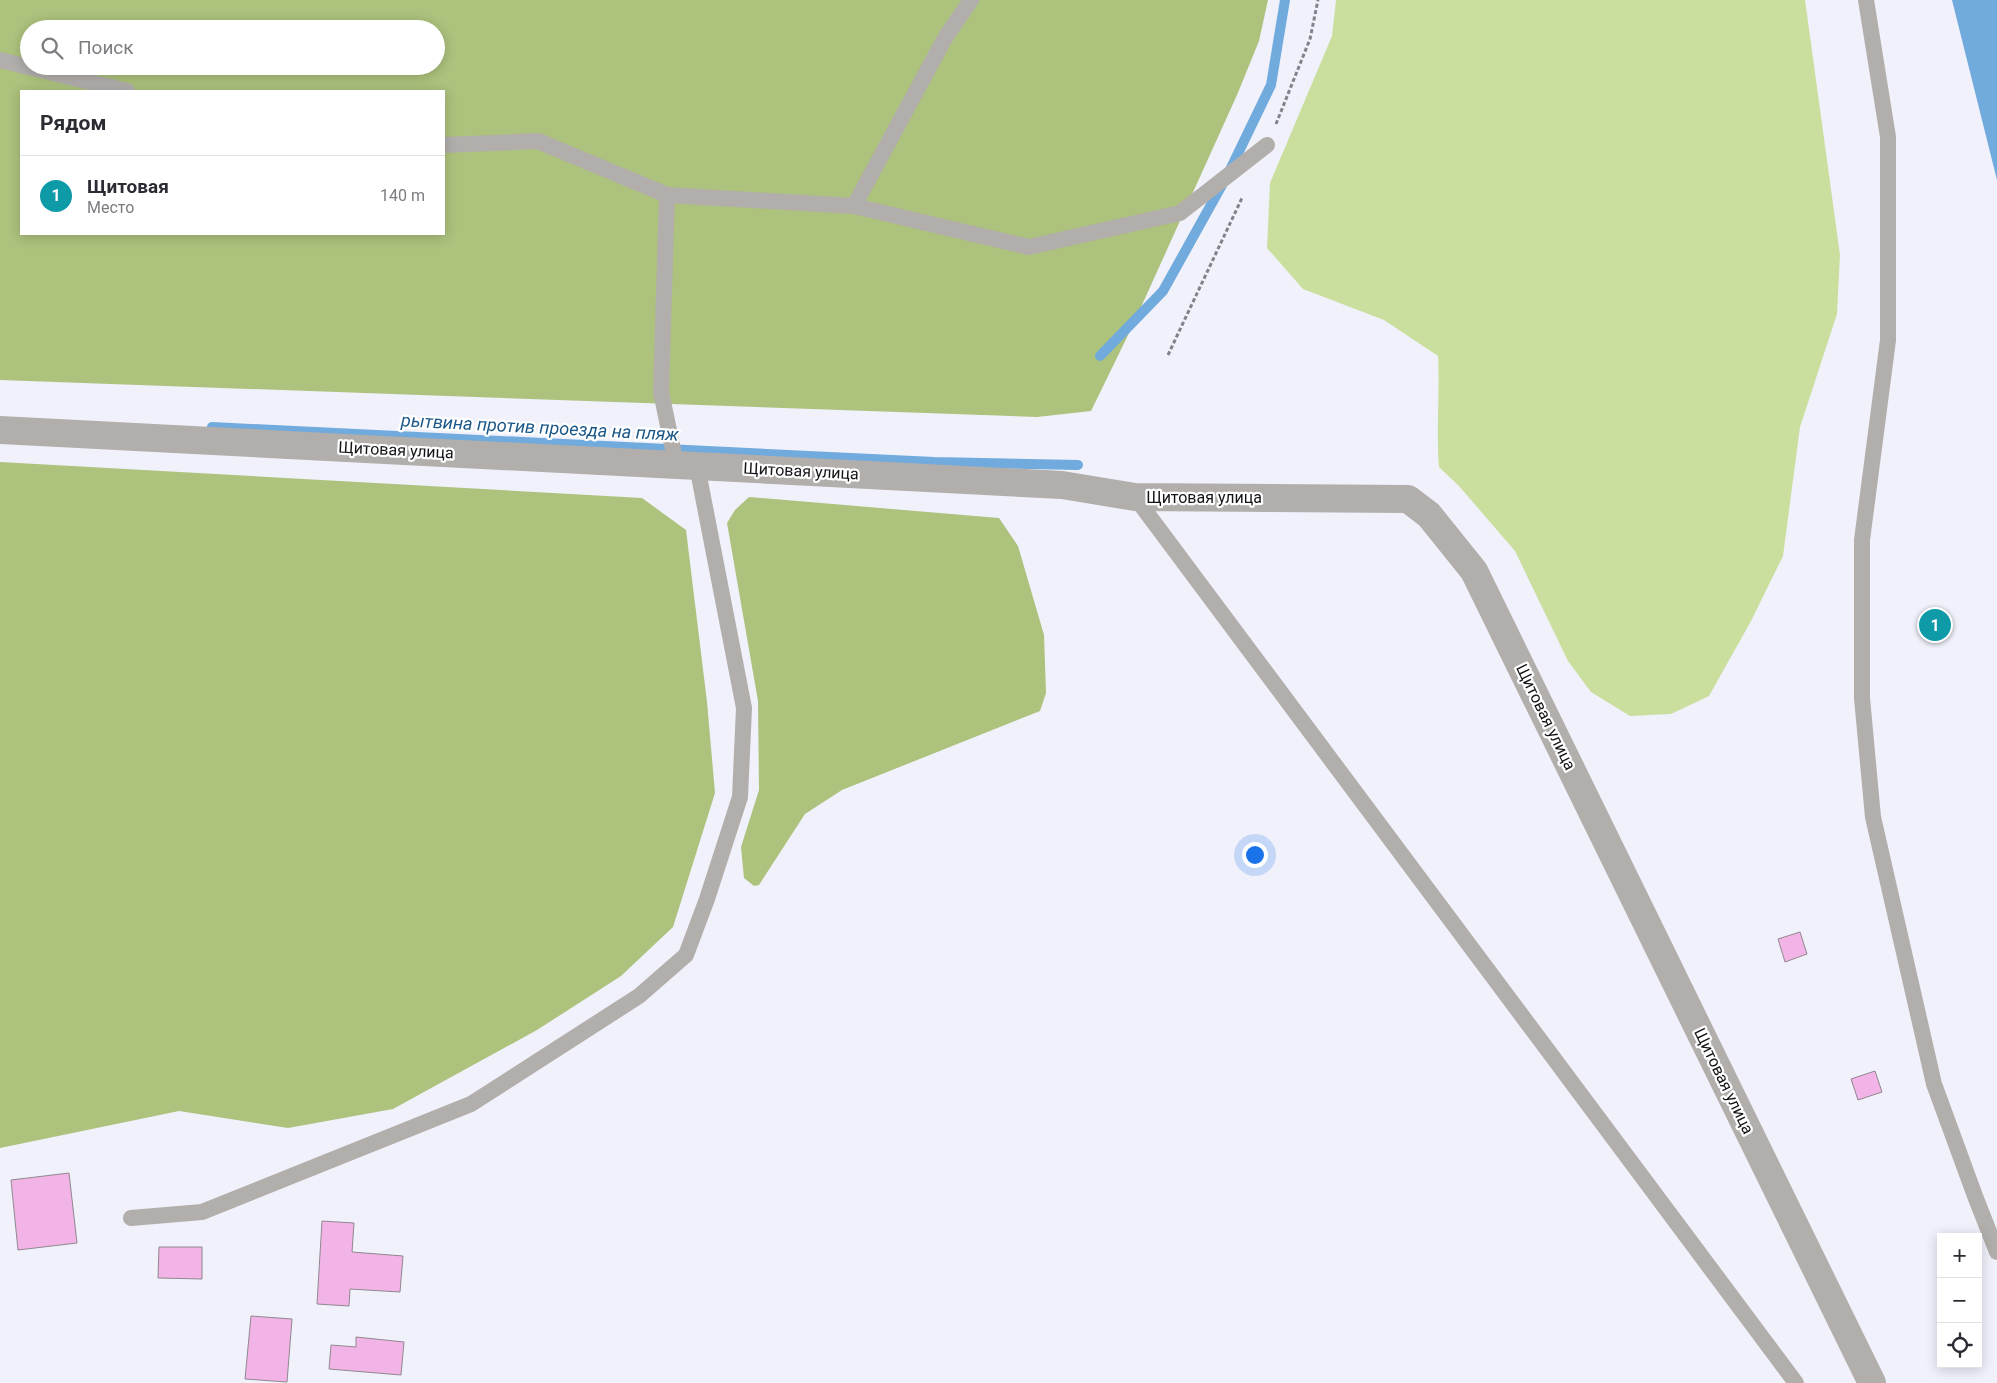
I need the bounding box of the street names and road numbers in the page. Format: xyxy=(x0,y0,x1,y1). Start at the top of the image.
street label: Щитовая улица xyxy=(338,437,454,463)
street label: Щитовая улица xyxy=(743,458,859,484)
street label: Щитовая улица xyxy=(1146,488,1262,507)
street label: Щитовая улица xyxy=(1512,661,1580,773)
street label: Щитовая улица xyxy=(1690,1025,1758,1137)

